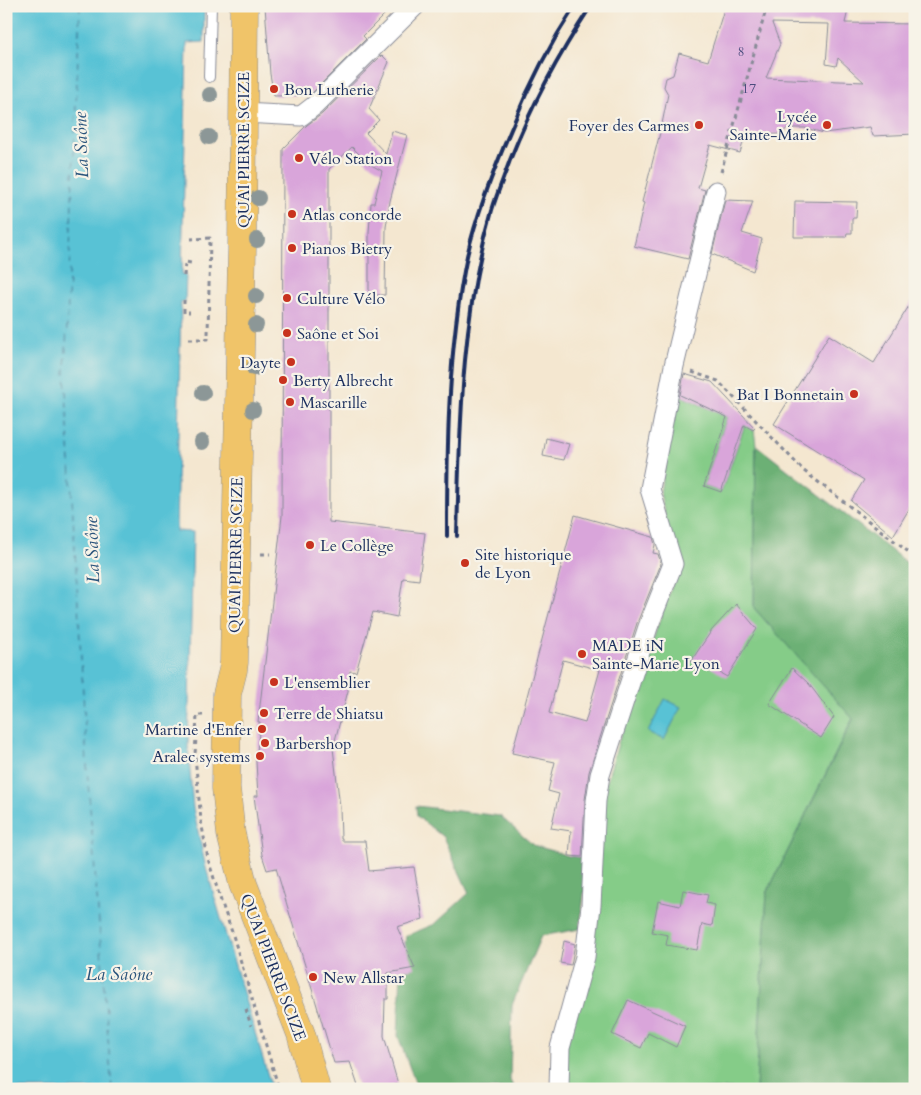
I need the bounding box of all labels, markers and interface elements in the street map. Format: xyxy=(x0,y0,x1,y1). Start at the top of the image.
house number: 8 xyxy=(737,42,745,61)
street label: QUAI PIERRE SCIZE xyxy=(233,72,255,228)
place label: Bon Lutherie xyxy=(284,79,374,101)
house number: 17 xyxy=(742,79,756,98)
marker: Bon Lutherie xyxy=(268,83,280,95)
place label: Lycée Sainte-Marie xyxy=(729,106,817,146)
water label: La Saône xyxy=(68,110,95,179)
place label: Foyer des Carmes xyxy=(569,115,689,137)
marker: Foyer des Carmes xyxy=(693,119,705,131)
marker: Lycée Sainte-Marie xyxy=(821,119,833,131)
place label: Vélo Station xyxy=(309,148,392,170)
marker: Vélo Station xyxy=(293,152,305,164)
place label: Atlas concorde xyxy=(302,204,402,226)
marker: Atlas concorde xyxy=(286,208,298,220)
place label: Pianos Bietry xyxy=(302,238,393,260)
marker: Pianos Bietry xyxy=(286,242,298,254)
place label: Culture Vélo xyxy=(297,288,385,310)
marker: Culture Vélo xyxy=(281,292,293,304)
place label: Saône et Soi xyxy=(297,323,380,345)
marker: Saône et Soi xyxy=(281,327,293,339)
place label: Dayte xyxy=(240,352,281,374)
marker: Dayte xyxy=(285,356,297,368)
place label: Berty Albrecht xyxy=(293,370,393,392)
marker: Berty Albrecht xyxy=(277,374,289,386)
place label: Bat I Bonnetain xyxy=(737,384,844,406)
marker: Bat I Bonnetain xyxy=(848,388,860,400)
place label: Mascarille xyxy=(300,392,367,414)
marker: Mascarille xyxy=(284,396,296,408)
street label: QUAI PIERRE SCIZE xyxy=(224,477,248,633)
water label: La Saône xyxy=(79,515,106,584)
place label: Le Collège xyxy=(320,535,394,557)
marker: Le Collège xyxy=(304,539,316,551)
place label: Site historique de Lyon xyxy=(475,544,571,584)
marker: Site historique de Lyon xyxy=(459,557,471,569)
place label: MADE iN Sainte-Marie Lyon xyxy=(592,635,720,675)
marker: MADE iN Sainte-Marie Lyon xyxy=(576,648,588,660)
place label: L'ensemblier xyxy=(284,672,370,694)
marker: L'ensemblier xyxy=(268,676,280,688)
place label: Terre de Shiatsu xyxy=(274,703,384,725)
marker: Terre de Shiatsu xyxy=(258,707,270,719)
place label: Martine d'Enfer xyxy=(145,719,252,741)
marker: Martine d'Enfer xyxy=(256,723,268,735)
place label: Barbershop xyxy=(275,733,352,755)
marker: Barbershop xyxy=(259,737,271,749)
place label: Aralec systems xyxy=(153,746,250,768)
marker: Aralec systems xyxy=(254,750,266,762)
street label: QUAI PIERRE SCIZE xyxy=(235,891,311,1044)
water label: La Saône xyxy=(86,962,153,987)
place label: New Allstar xyxy=(323,967,404,989)
marker: New Allstar xyxy=(307,971,319,983)

